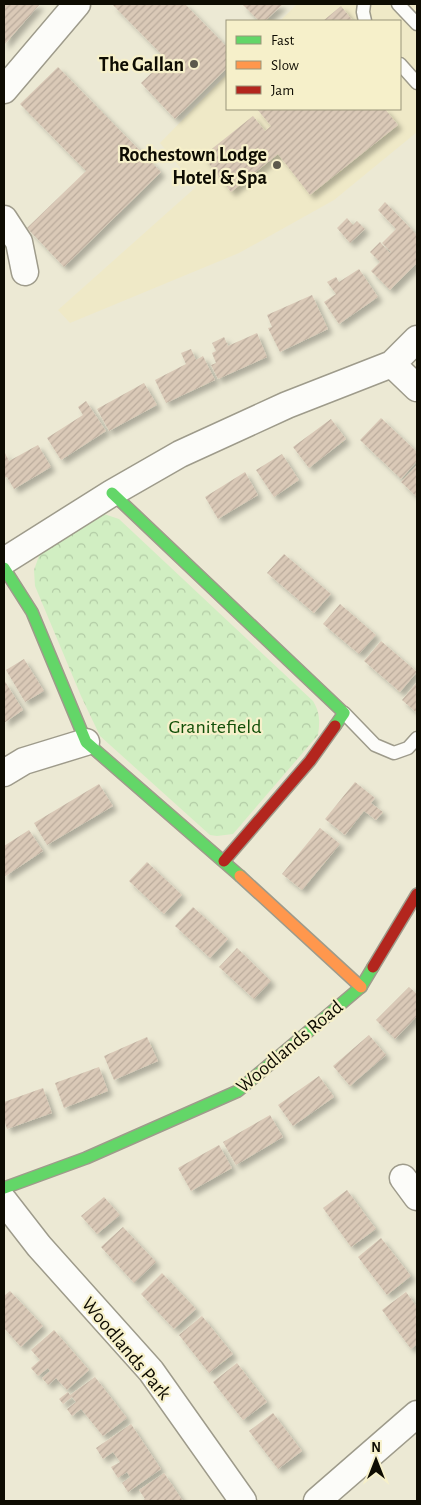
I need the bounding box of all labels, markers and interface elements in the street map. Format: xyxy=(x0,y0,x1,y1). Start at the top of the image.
legend xyxy=(226,20,401,110)
text: Fast xyxy=(271,33,295,48)
place label: The Gallan xyxy=(99,55,184,75)
marker: The Gallan xyxy=(188,58,200,70)
text: Slow xyxy=(271,58,299,73)
text: Jam xyxy=(271,83,294,98)
place label: Rochestown Lodge Hotel & Spa xyxy=(118,145,267,188)
marker: Rochestown Lodge Hotel & Spa xyxy=(271,159,283,171)
park label: Granitefield xyxy=(169,717,262,737)
street label: Woodlands Road xyxy=(233,997,347,1097)
street label: Woodlands Park xyxy=(78,1294,175,1404)
north arrow xyxy=(351,1435,401,1485)
text: N xyxy=(371,1441,381,1455)

